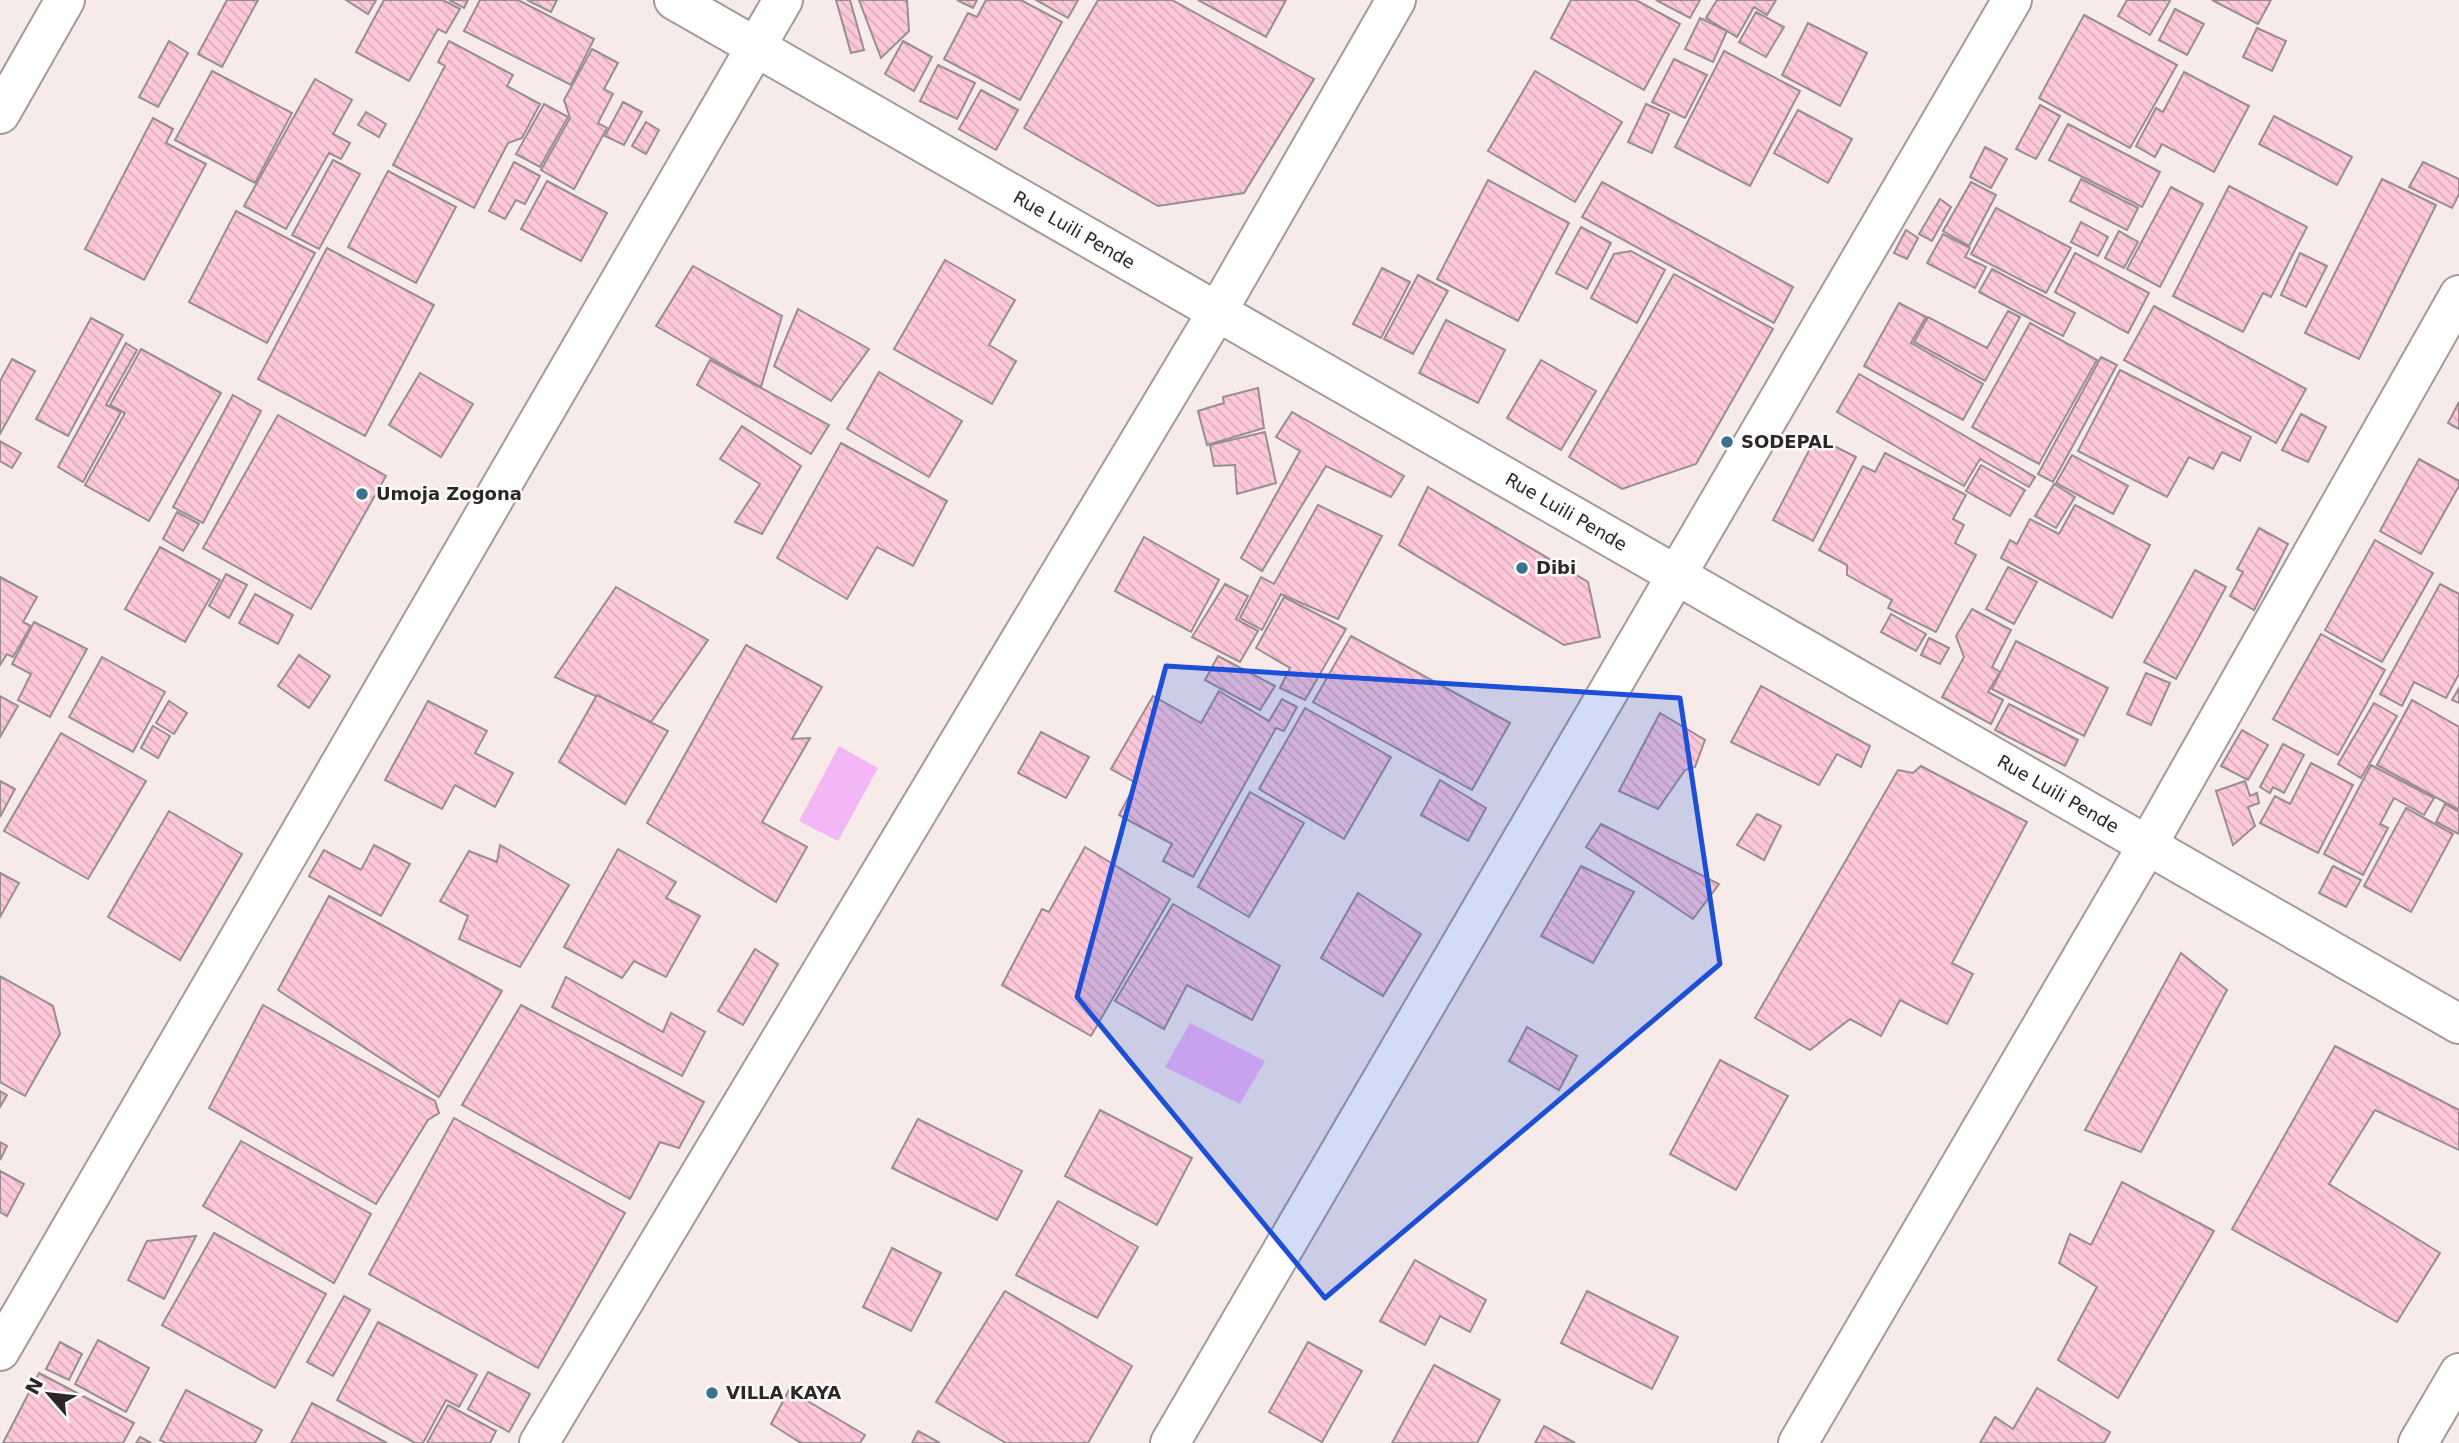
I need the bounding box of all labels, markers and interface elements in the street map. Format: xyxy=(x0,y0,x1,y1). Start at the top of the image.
street label: Rue Luili Pende xyxy=(1010,186,1139,273)
place label: SODEPAL xyxy=(1741,431,1833,452)
marker: SODEPAL xyxy=(1719,434,1735,450)
street label: Rue Luili Pende xyxy=(1502,468,1631,555)
place label: Umoja Zogona xyxy=(376,483,522,504)
marker: Umoja Zogona xyxy=(354,486,370,502)
place label: Dibi xyxy=(1536,557,1576,578)
marker: Dibi xyxy=(1514,560,1530,576)
street label: Rue Luili Pende xyxy=(1994,750,2123,837)
north arrow xyxy=(14,1359,84,1429)
text: N xyxy=(21,1374,47,1398)
place label: VILLA KAYA xyxy=(726,1382,841,1403)
marker: VILLA KAYA xyxy=(704,1385,720,1401)

